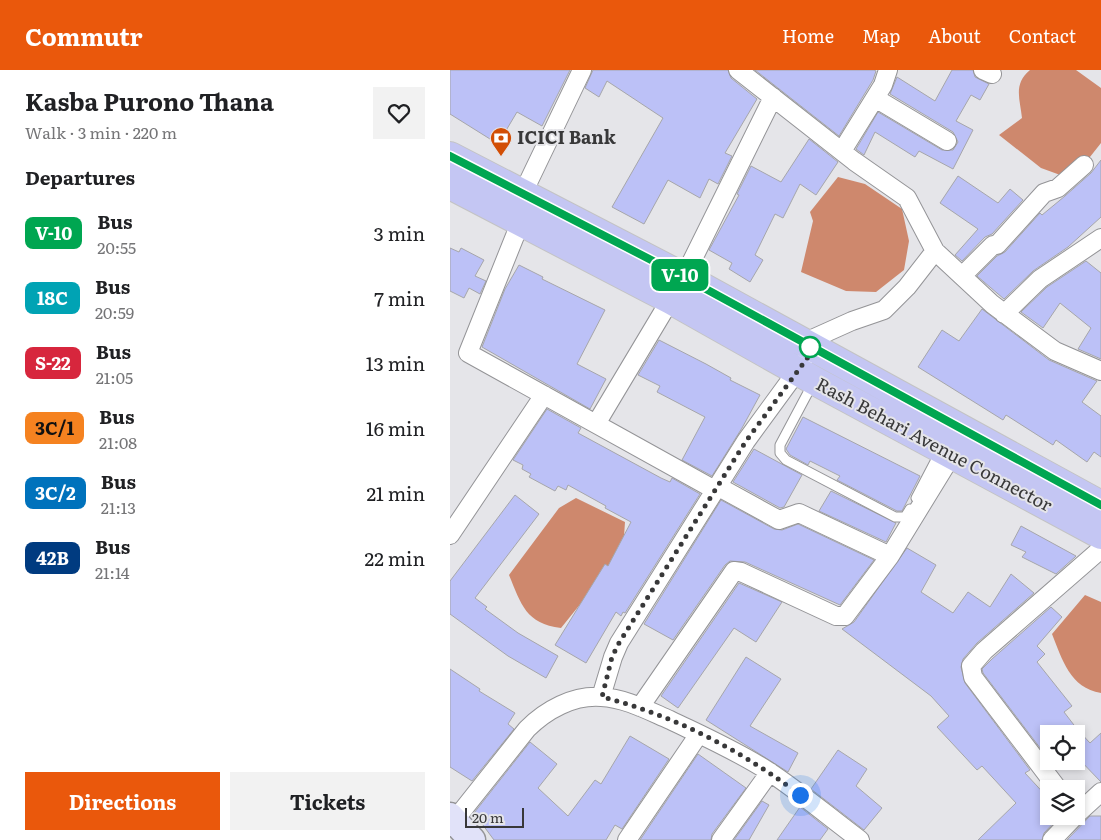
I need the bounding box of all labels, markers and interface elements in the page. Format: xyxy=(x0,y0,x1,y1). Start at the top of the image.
text: Commutr xyxy=(25,18,143,53)
text: Home xyxy=(782,22,834,49)
text: Map xyxy=(862,22,900,49)
text: About xyxy=(928,22,981,49)
text: Contact xyxy=(1009,22,1076,49)
text: Kasba Purono Thana xyxy=(25,83,274,118)
button: heart xyxy=(373,87,425,139)
text: Walk · 3 min · 220 m xyxy=(25,120,177,144)
place label: ICICI Bank xyxy=(517,123,617,150)
bank icon: ICICI Bank xyxy=(489,126,513,157)
text: Departures xyxy=(25,163,135,191)
text: Bus xyxy=(97,207,133,235)
text: V-10 xyxy=(35,219,72,246)
text: 3 min xyxy=(374,219,425,247)
text: 20:55 xyxy=(97,235,136,259)
line badge: V-10 xyxy=(645,259,715,291)
text: V-10 xyxy=(661,261,699,288)
text: Bus xyxy=(95,272,130,300)
text: 18C xyxy=(37,284,68,311)
text: 7 min xyxy=(374,284,425,312)
text: 20:59 xyxy=(95,300,134,324)
unlabelled marker xyxy=(799,336,821,358)
text: Bus xyxy=(96,337,131,365)
text: S-22 xyxy=(35,349,71,376)
text: 13 min xyxy=(366,349,425,377)
text: 21:05 xyxy=(96,365,133,389)
street label: Rash Behari Avenue Connector xyxy=(812,370,1058,518)
text: Bus xyxy=(99,402,134,430)
text: 3C/1 xyxy=(35,414,74,441)
text: 16 min xyxy=(366,414,425,442)
text: 21:08 xyxy=(99,430,137,454)
text: Bus xyxy=(101,467,136,495)
text: 3C/2 xyxy=(35,479,76,506)
text: 21 min xyxy=(366,479,425,507)
text: 21:13 xyxy=(101,495,136,519)
text: Bus xyxy=(95,532,130,560)
text: 42B xyxy=(36,544,69,571)
text: 22 min xyxy=(365,544,425,572)
text: 21:14 xyxy=(95,560,130,584)
map controls xyxy=(1040,725,1085,825)
button: locate xyxy=(1040,725,1085,770)
button: Directions xyxy=(25,772,220,830)
button: Tickets xyxy=(230,772,425,830)
button: layers xyxy=(1040,780,1085,825)
your location xyxy=(788,783,813,808)
scale bar xyxy=(465,805,524,828)
text: 20 m xyxy=(472,807,504,827)

